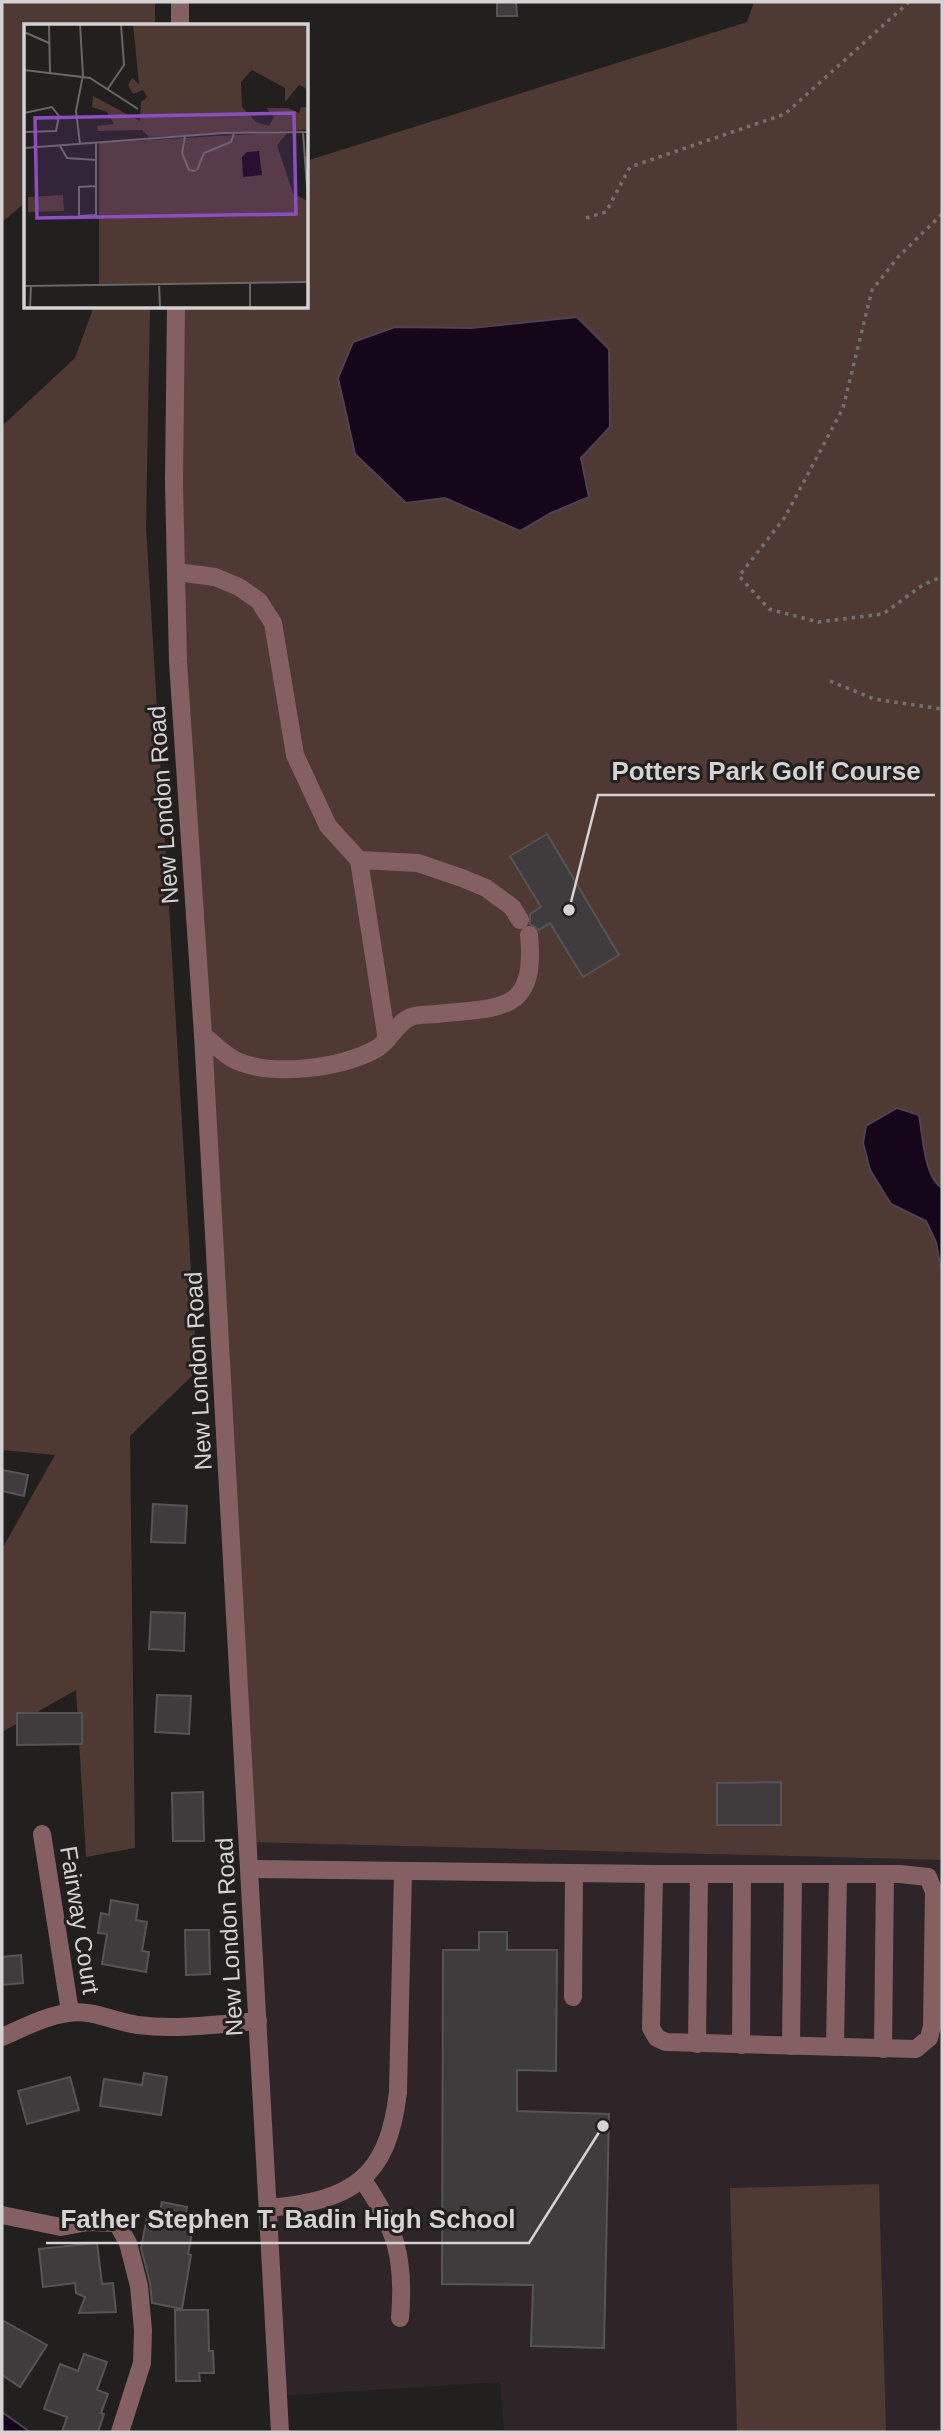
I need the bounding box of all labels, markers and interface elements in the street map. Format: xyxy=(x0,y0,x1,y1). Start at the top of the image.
inset map xyxy=(24,24,308,308)
street label: New London Road xyxy=(143,705,183,905)
callout: Potters Park Golf Course xyxy=(598,748,935,795)
text: Potters Park Golf Course xyxy=(611,756,921,786)
street label: New London Road xyxy=(179,1271,217,1471)
street label: New London Road xyxy=(210,1837,248,2037)
street label: Fairway Court xyxy=(55,1844,105,1996)
callout: Father Stephen T. Badin High School xyxy=(46,2196,529,2243)
text: Father Stephen T. Badin High School xyxy=(60,2204,516,2234)

